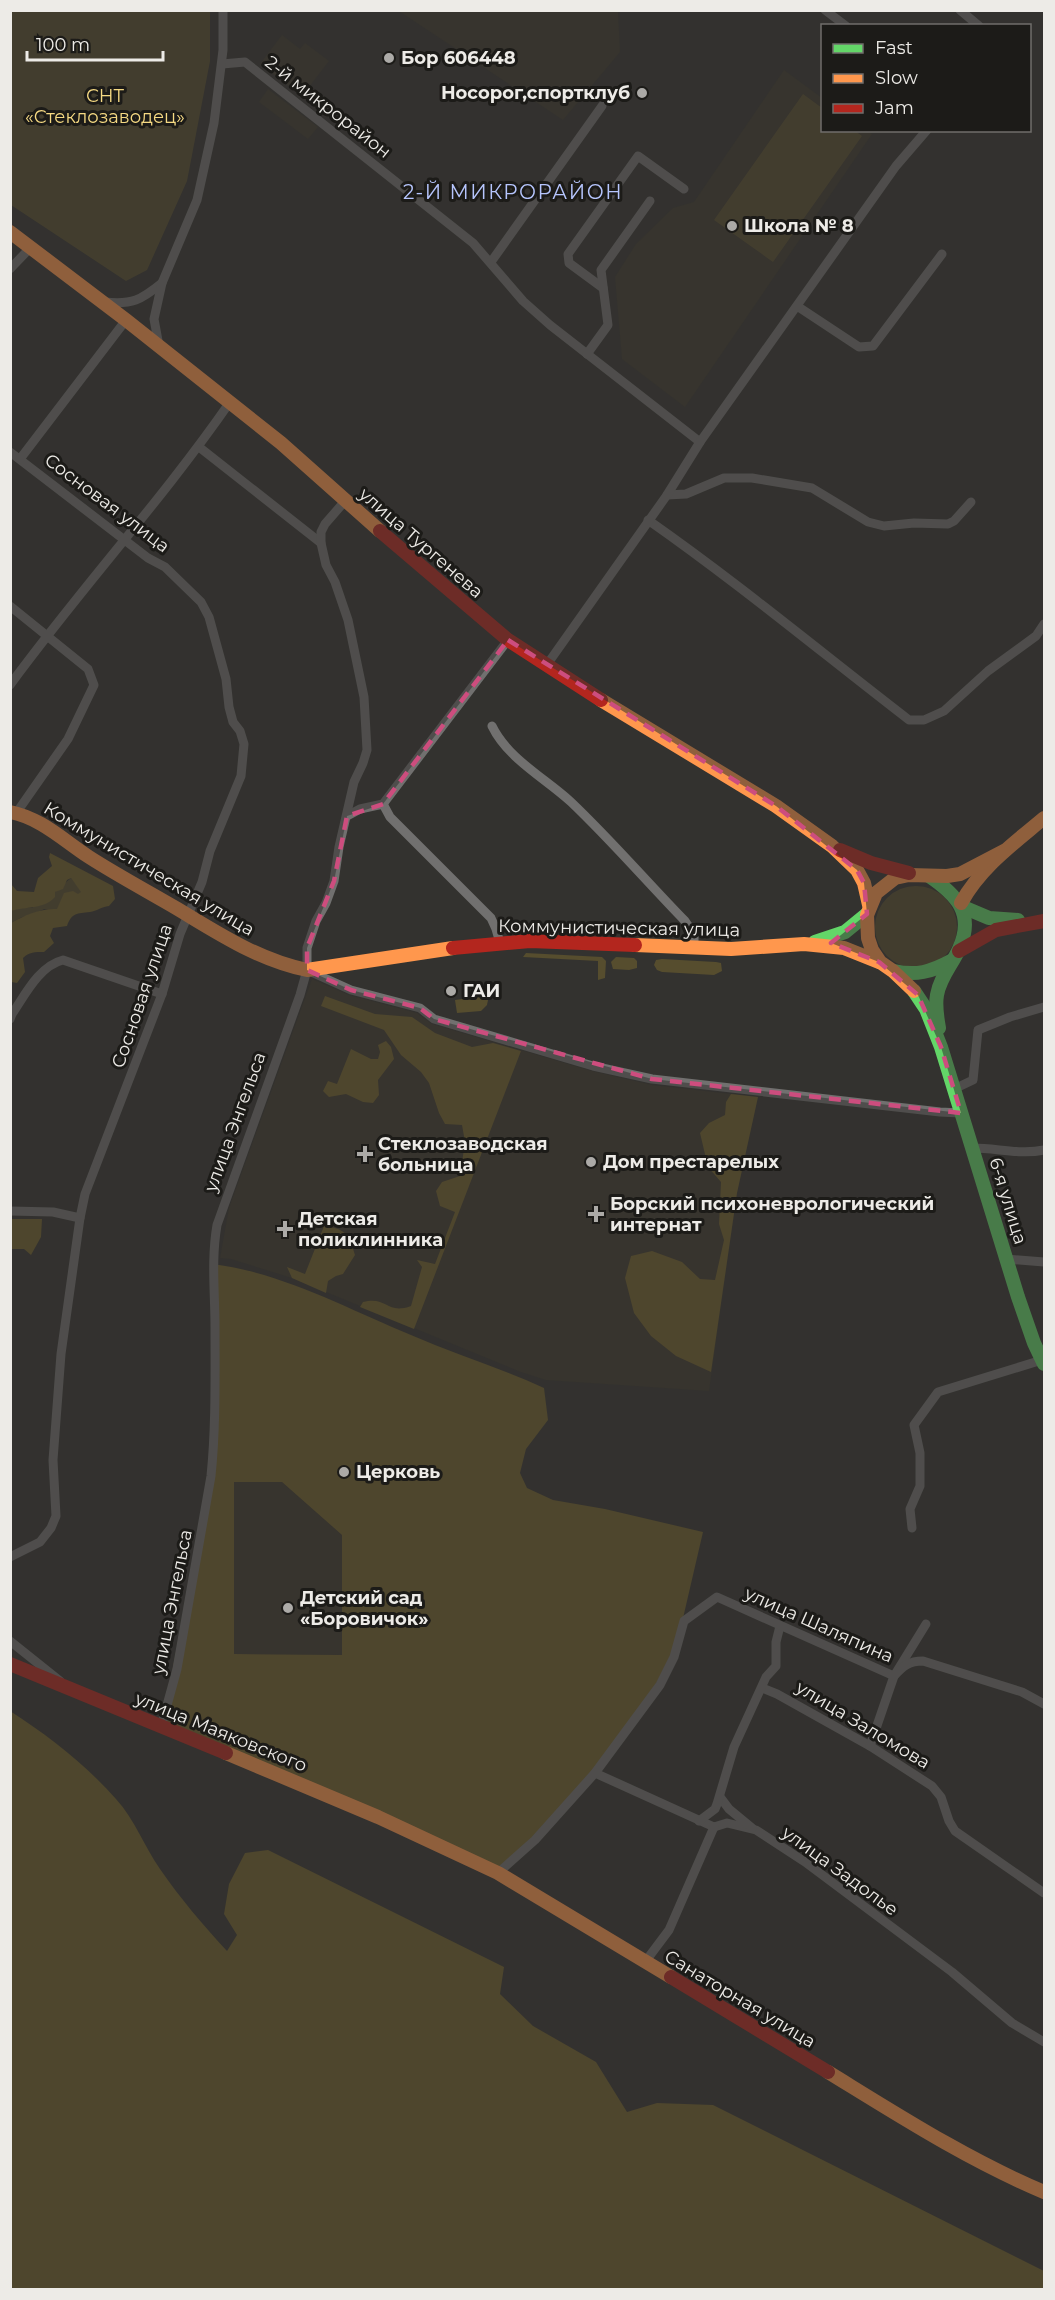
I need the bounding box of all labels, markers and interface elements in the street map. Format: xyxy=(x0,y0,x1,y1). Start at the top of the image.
scale bar xyxy=(27,24,164,62)
legend xyxy=(821,24,1031,132)
text: 100 m xyxy=(36,34,90,56)
text: Fast xyxy=(875,37,913,59)
place label: Бор 606448 xyxy=(401,47,516,69)
street label: 2-й микрорайон xyxy=(261,51,395,163)
marker: Бор 606448 xyxy=(382,51,396,65)
text: Slow xyxy=(875,67,918,89)
place label: Носорог,спортклуб xyxy=(441,82,630,104)
park label: СНТ «Стеклозаводец» xyxy=(25,85,185,128)
marker: Носорог,спортклуб xyxy=(635,86,649,100)
text: Jam xyxy=(874,97,914,119)
district label: 2-Й МИКРОРАЙОН xyxy=(403,180,623,204)
place label: Школа № 8 xyxy=(744,215,854,237)
marker: Школа № 8 xyxy=(725,219,739,233)
street label: Сосновая улица xyxy=(40,449,174,557)
street label: улица Тургенева xyxy=(354,482,488,603)
street label: Коммунистическая улица xyxy=(40,797,258,941)
street label: Коммунистическая улица xyxy=(498,915,740,941)
street label: Сосновая улица xyxy=(107,921,177,1071)
place label: ГАИ xyxy=(463,980,500,1002)
marker: ГАИ xyxy=(444,984,458,998)
street label: улица Энгельса xyxy=(199,1049,270,1196)
place label: Стеклозаводская больница xyxy=(378,1133,548,1176)
marker: Стеклозаводская больница xyxy=(356,1145,374,1163)
place label: Дом престарелых xyxy=(603,1151,779,1173)
marker: Дом престарелых xyxy=(584,1155,598,1169)
street label: 6-я улица xyxy=(984,1155,1032,1247)
place label: Борский психоневрологический интернат xyxy=(610,1193,934,1236)
marker: Борский психоневрологический интернат xyxy=(587,1205,605,1223)
place label: Детская поликлинника xyxy=(298,1208,443,1251)
marker: Детская поликлинника xyxy=(276,1220,294,1238)
place label: Церковь xyxy=(356,1461,440,1483)
marker: Церковь xyxy=(337,1465,351,1479)
street label: улица Энгельса xyxy=(147,1528,197,1677)
street label: улица Шаляпина xyxy=(740,1582,897,1668)
place label: Детский сад «Боровичок» xyxy=(300,1587,428,1630)
marker: Детский сад «Боровичок» xyxy=(281,1601,295,1615)
street label: улица Заломова xyxy=(791,1676,934,1774)
street label: улица Маяковского xyxy=(131,1687,310,1777)
street label: улица Задолье xyxy=(777,1821,902,1921)
street label: Санаторная улица xyxy=(661,1945,819,2053)

